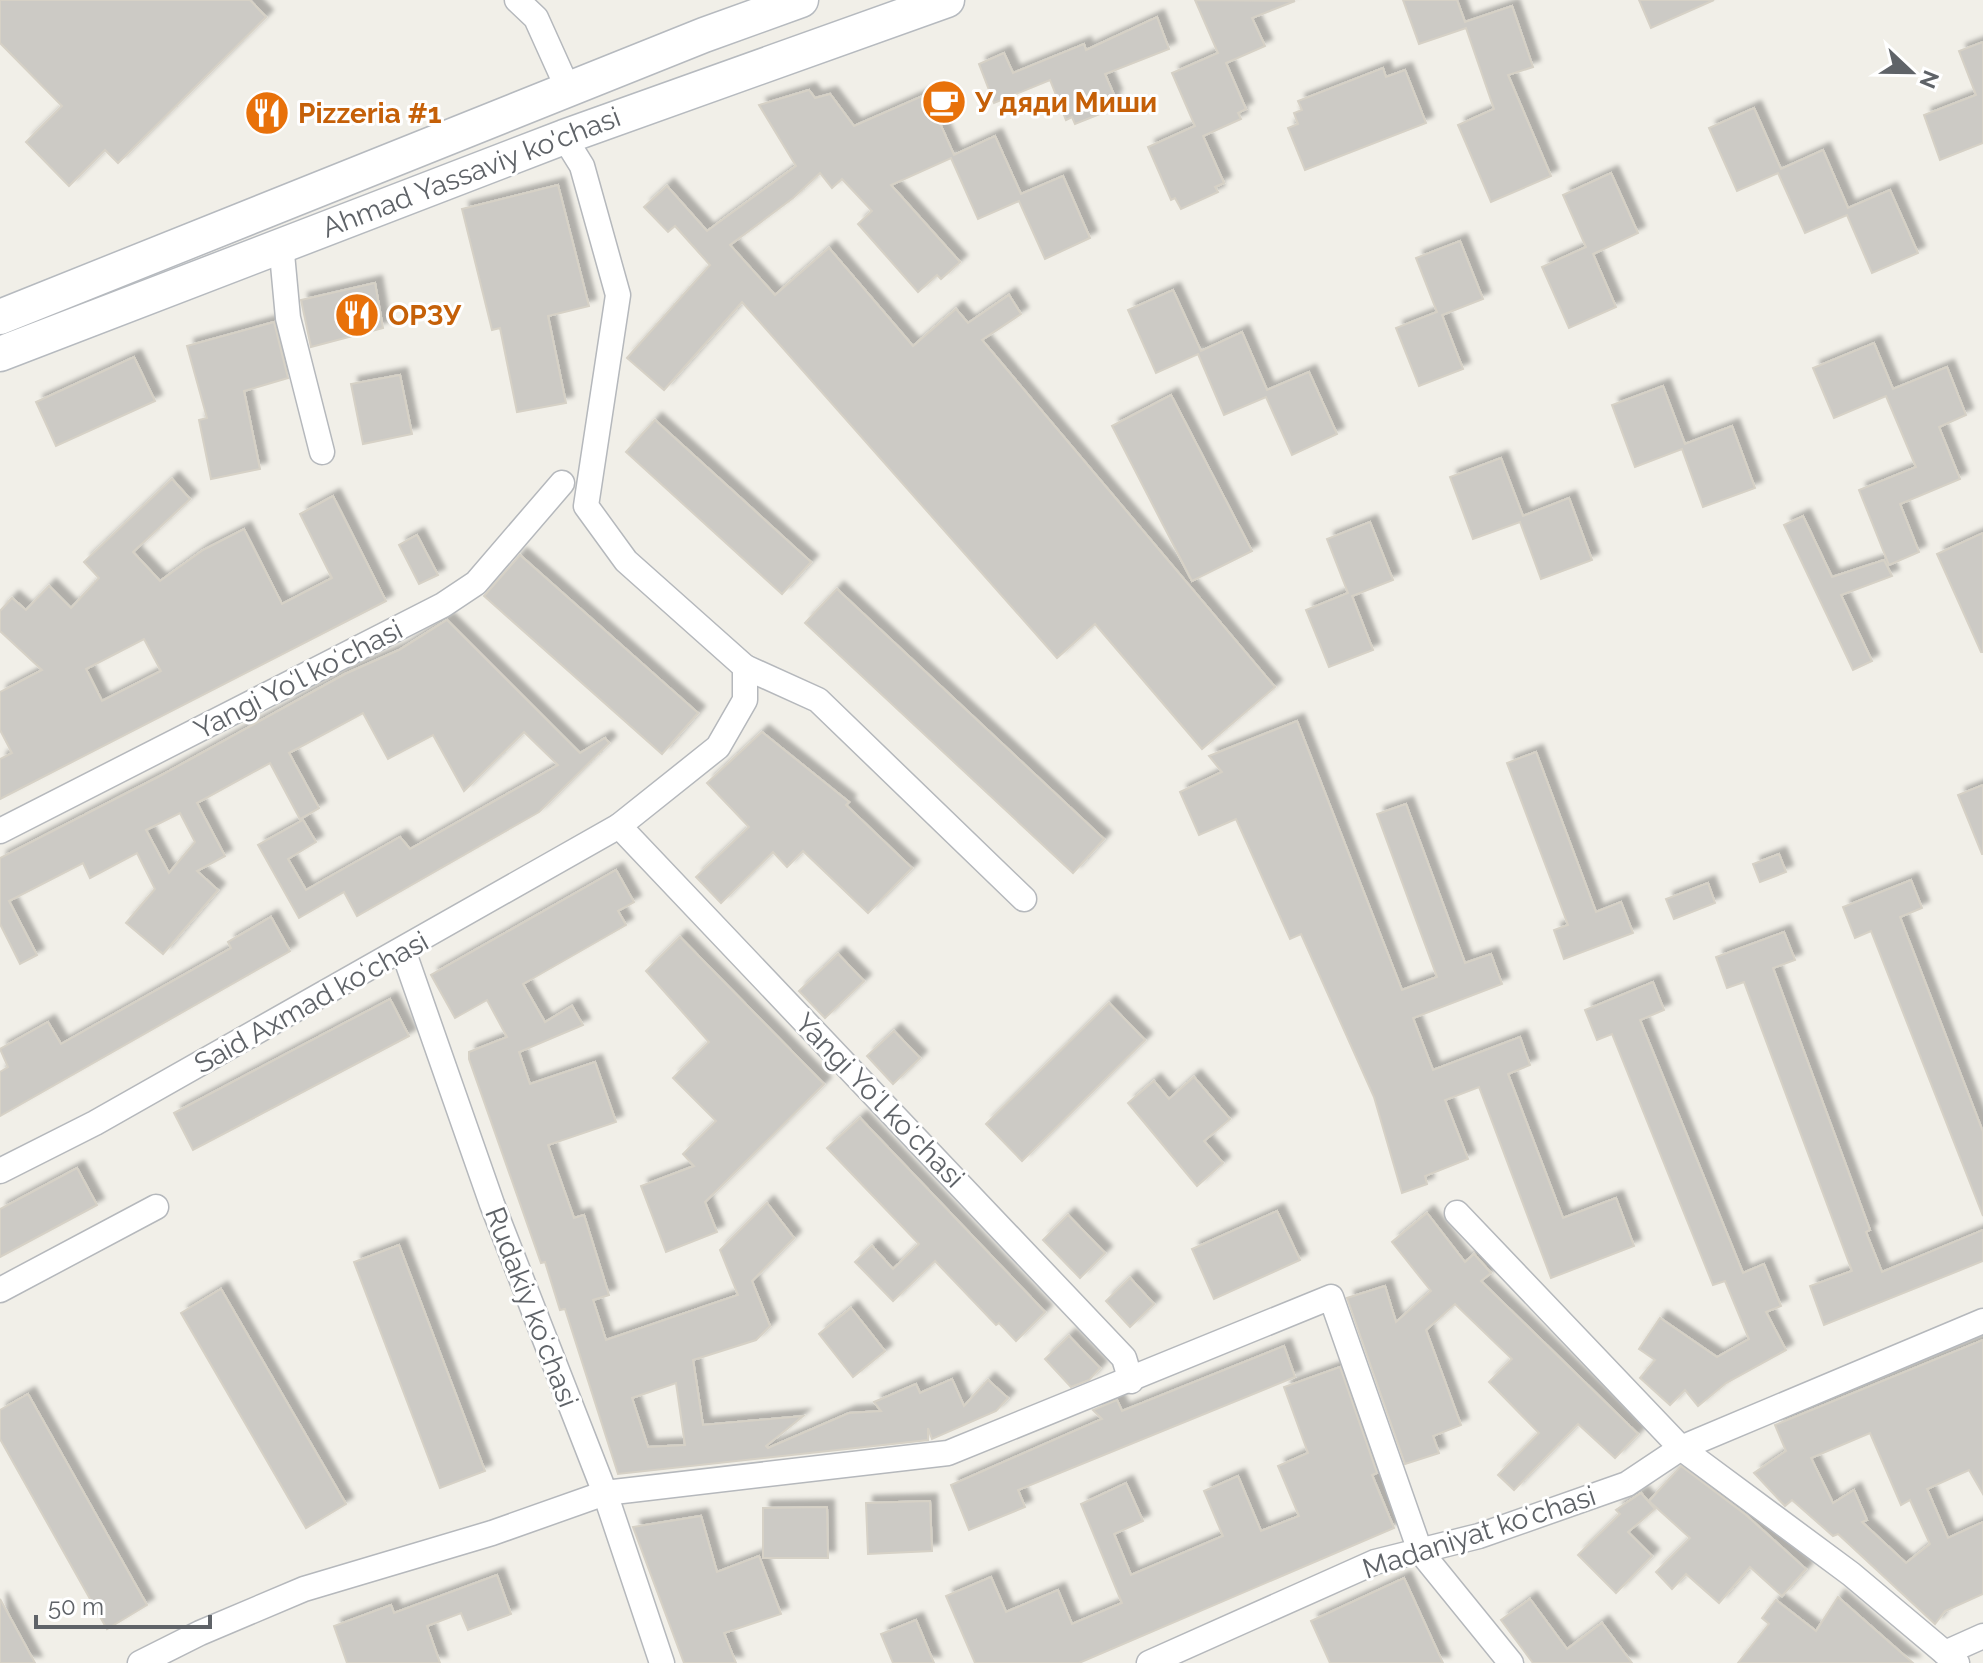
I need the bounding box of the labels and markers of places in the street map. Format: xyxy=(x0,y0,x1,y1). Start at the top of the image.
cafe icon: У дяди Миши xyxy=(920,78,968,126)
place label: У дяди Миши xyxy=(974,86,1157,119)
restaurant icon: Pizzeria #1 xyxy=(243,89,291,137)
place label: Pizzeria #1 xyxy=(298,97,442,130)
restaurant icon: ОРЗУ xyxy=(333,291,381,339)
place label: ОРЗУ xyxy=(388,299,462,332)

